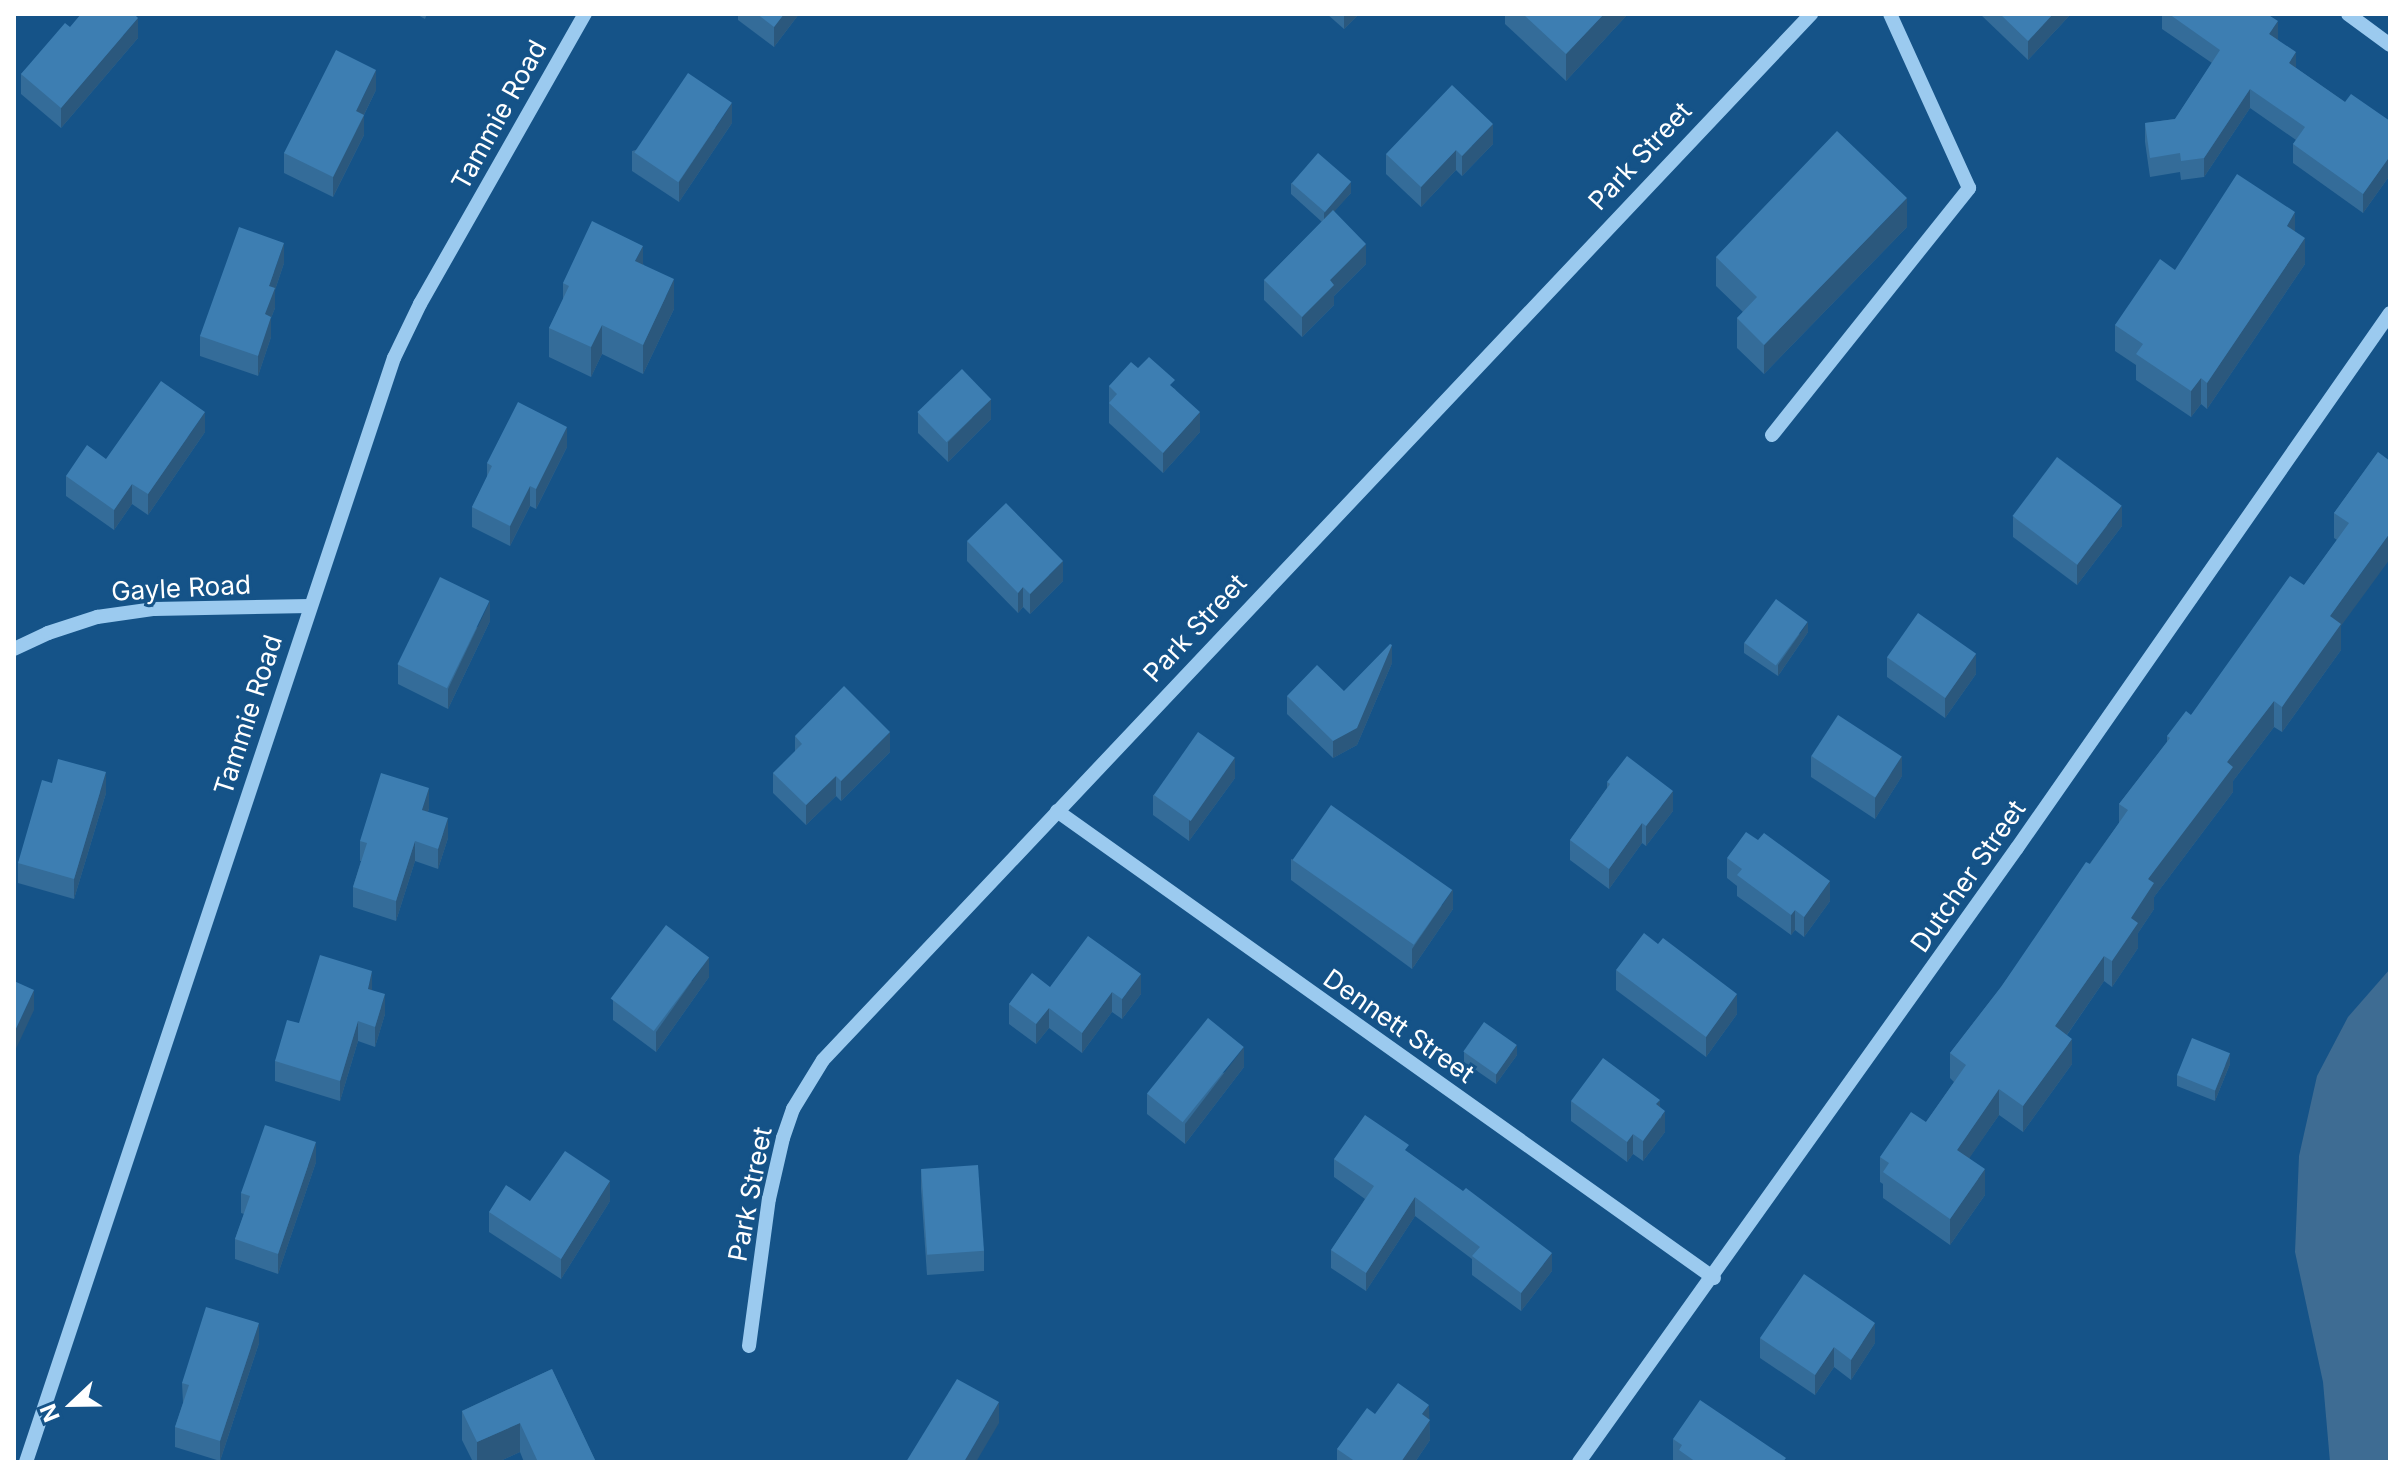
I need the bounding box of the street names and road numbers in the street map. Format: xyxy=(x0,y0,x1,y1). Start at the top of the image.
street label: Tammie Road xyxy=(445,35,553,195)
street label: Park Street xyxy=(1582,96,1698,216)
street label: Park Street xyxy=(1137,568,1253,688)
street label: Gayle Road xyxy=(110,569,252,607)
street label: Tammie Road xyxy=(207,631,289,799)
street label: Dutcher Street xyxy=(1904,794,2032,958)
street label: Dennett Street xyxy=(1318,963,1480,1089)
street label: Park Street xyxy=(722,1124,778,1264)

